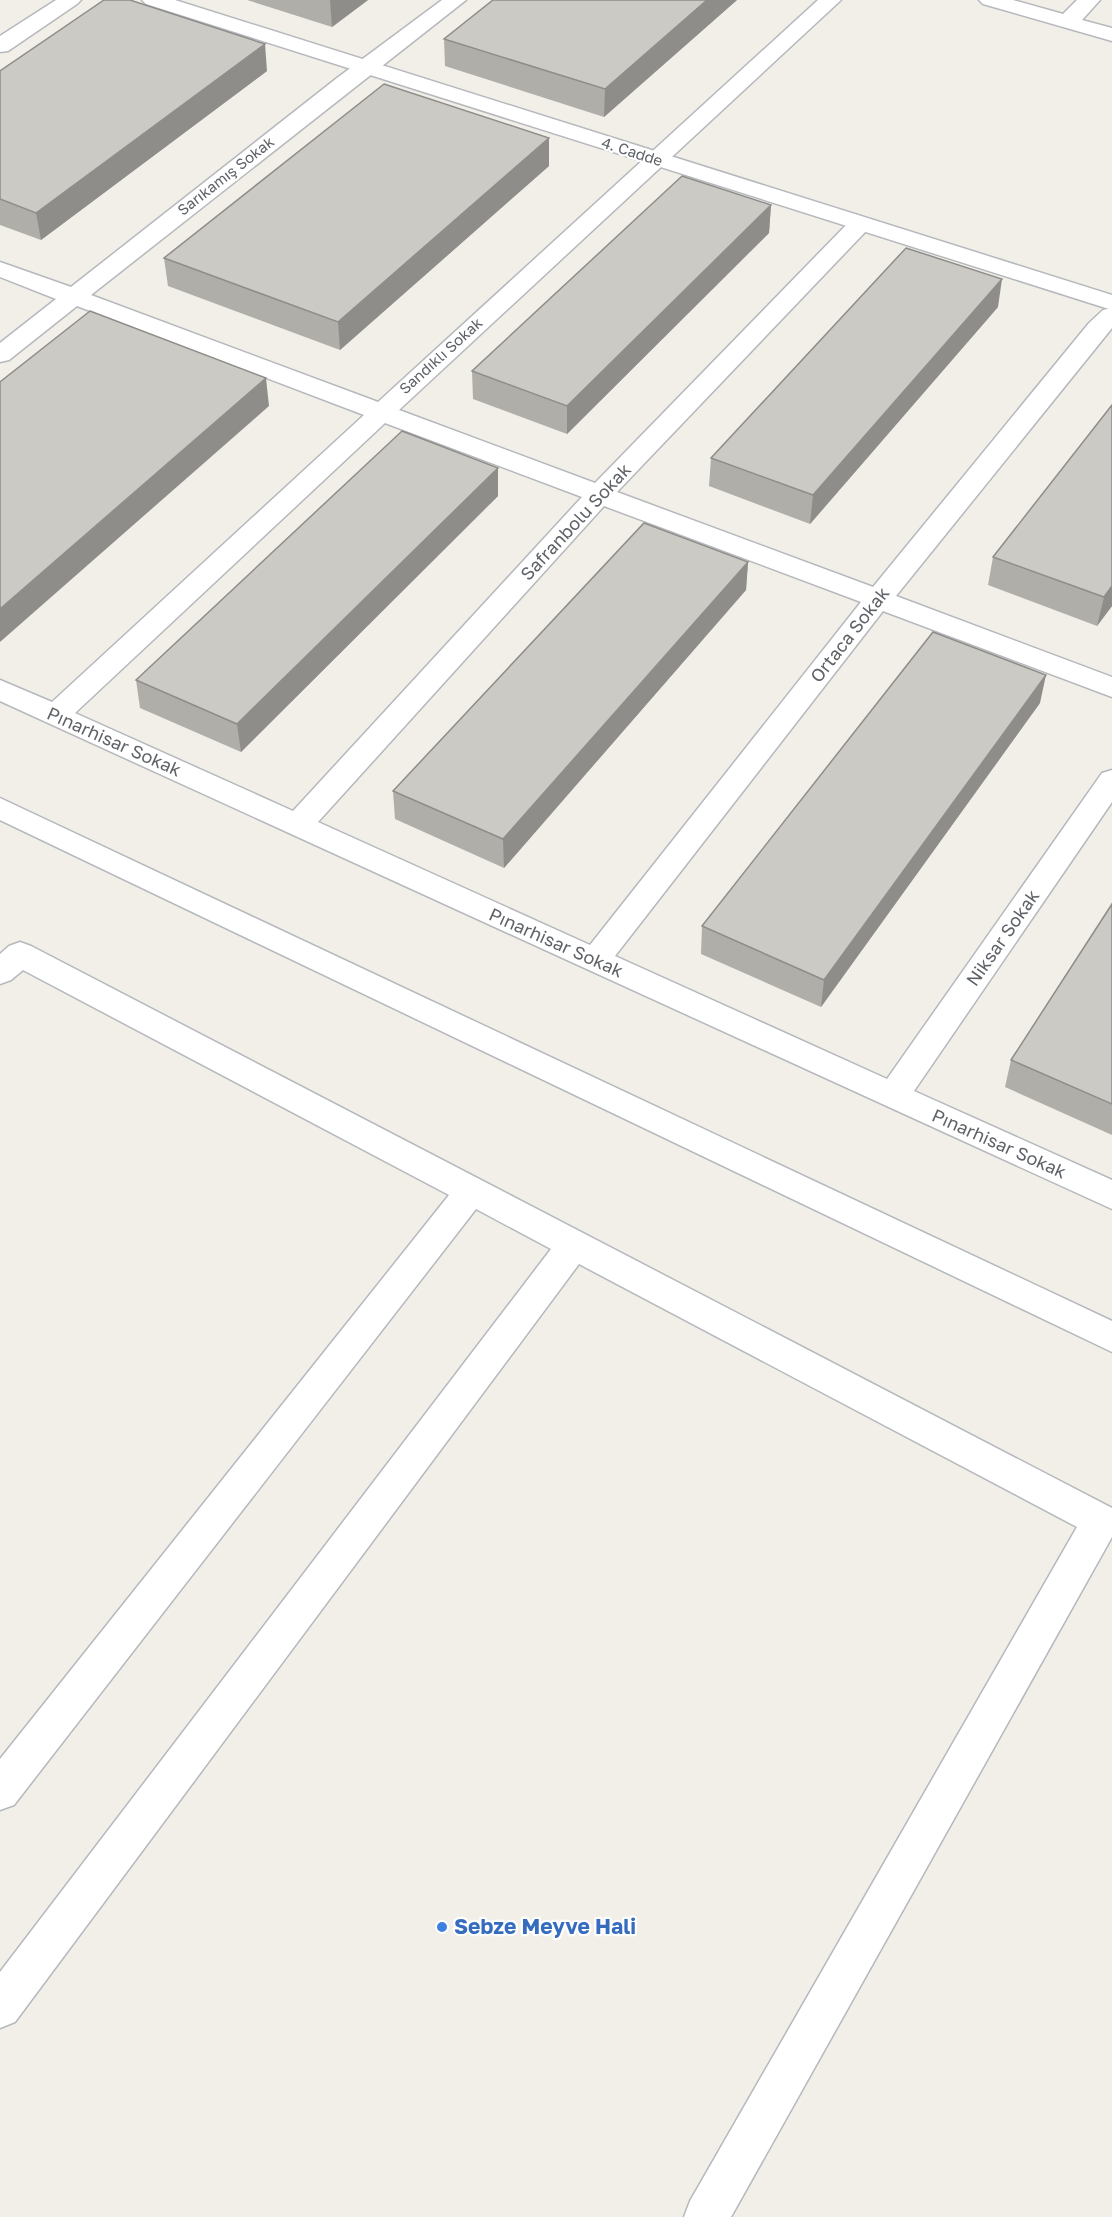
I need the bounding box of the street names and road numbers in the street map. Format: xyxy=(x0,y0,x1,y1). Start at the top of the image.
street label: Sarıkamış Sokak xyxy=(173,132,278,219)
street label: 4. Cadde xyxy=(599,133,665,169)
street label: Sandıklı Sokak xyxy=(395,313,486,397)
street label: Safranbolu Sokak xyxy=(515,458,635,584)
street label: Ortaca Sokak xyxy=(805,582,893,687)
street label: Pınarhisar Sokak xyxy=(44,702,185,781)
street label: Niksar Sokak xyxy=(961,885,1043,990)
street label: Pınarhisar Sokak xyxy=(486,903,627,982)
street label: Pınarhisar Sokak xyxy=(929,1104,1070,1183)

